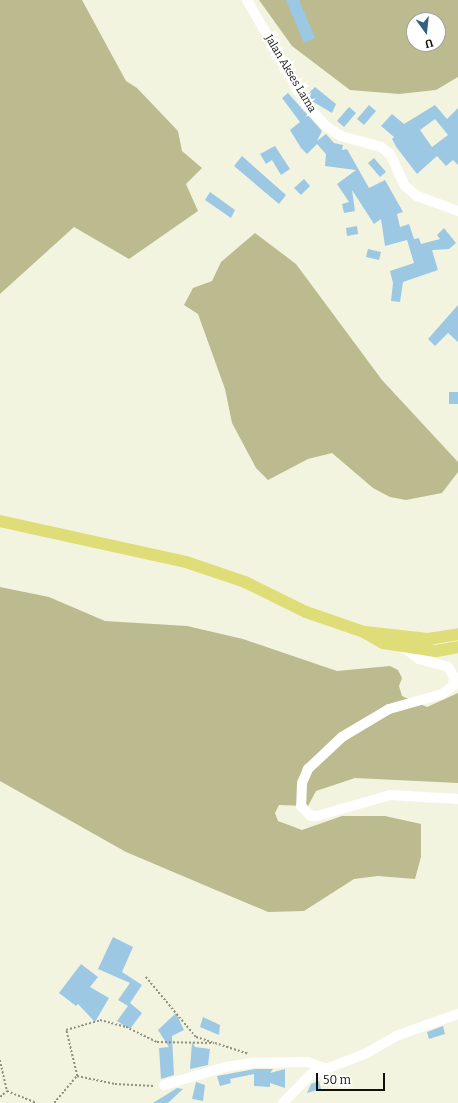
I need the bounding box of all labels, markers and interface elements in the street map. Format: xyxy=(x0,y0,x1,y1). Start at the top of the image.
north arrow xyxy=(406,12,446,52)
street label: Jalan Akses Lama xyxy=(262,33,318,115)
text: U xyxy=(423,36,435,50)
scale bar xyxy=(318,1065,387,1091)
text: 50 m xyxy=(323,1073,351,1087)

